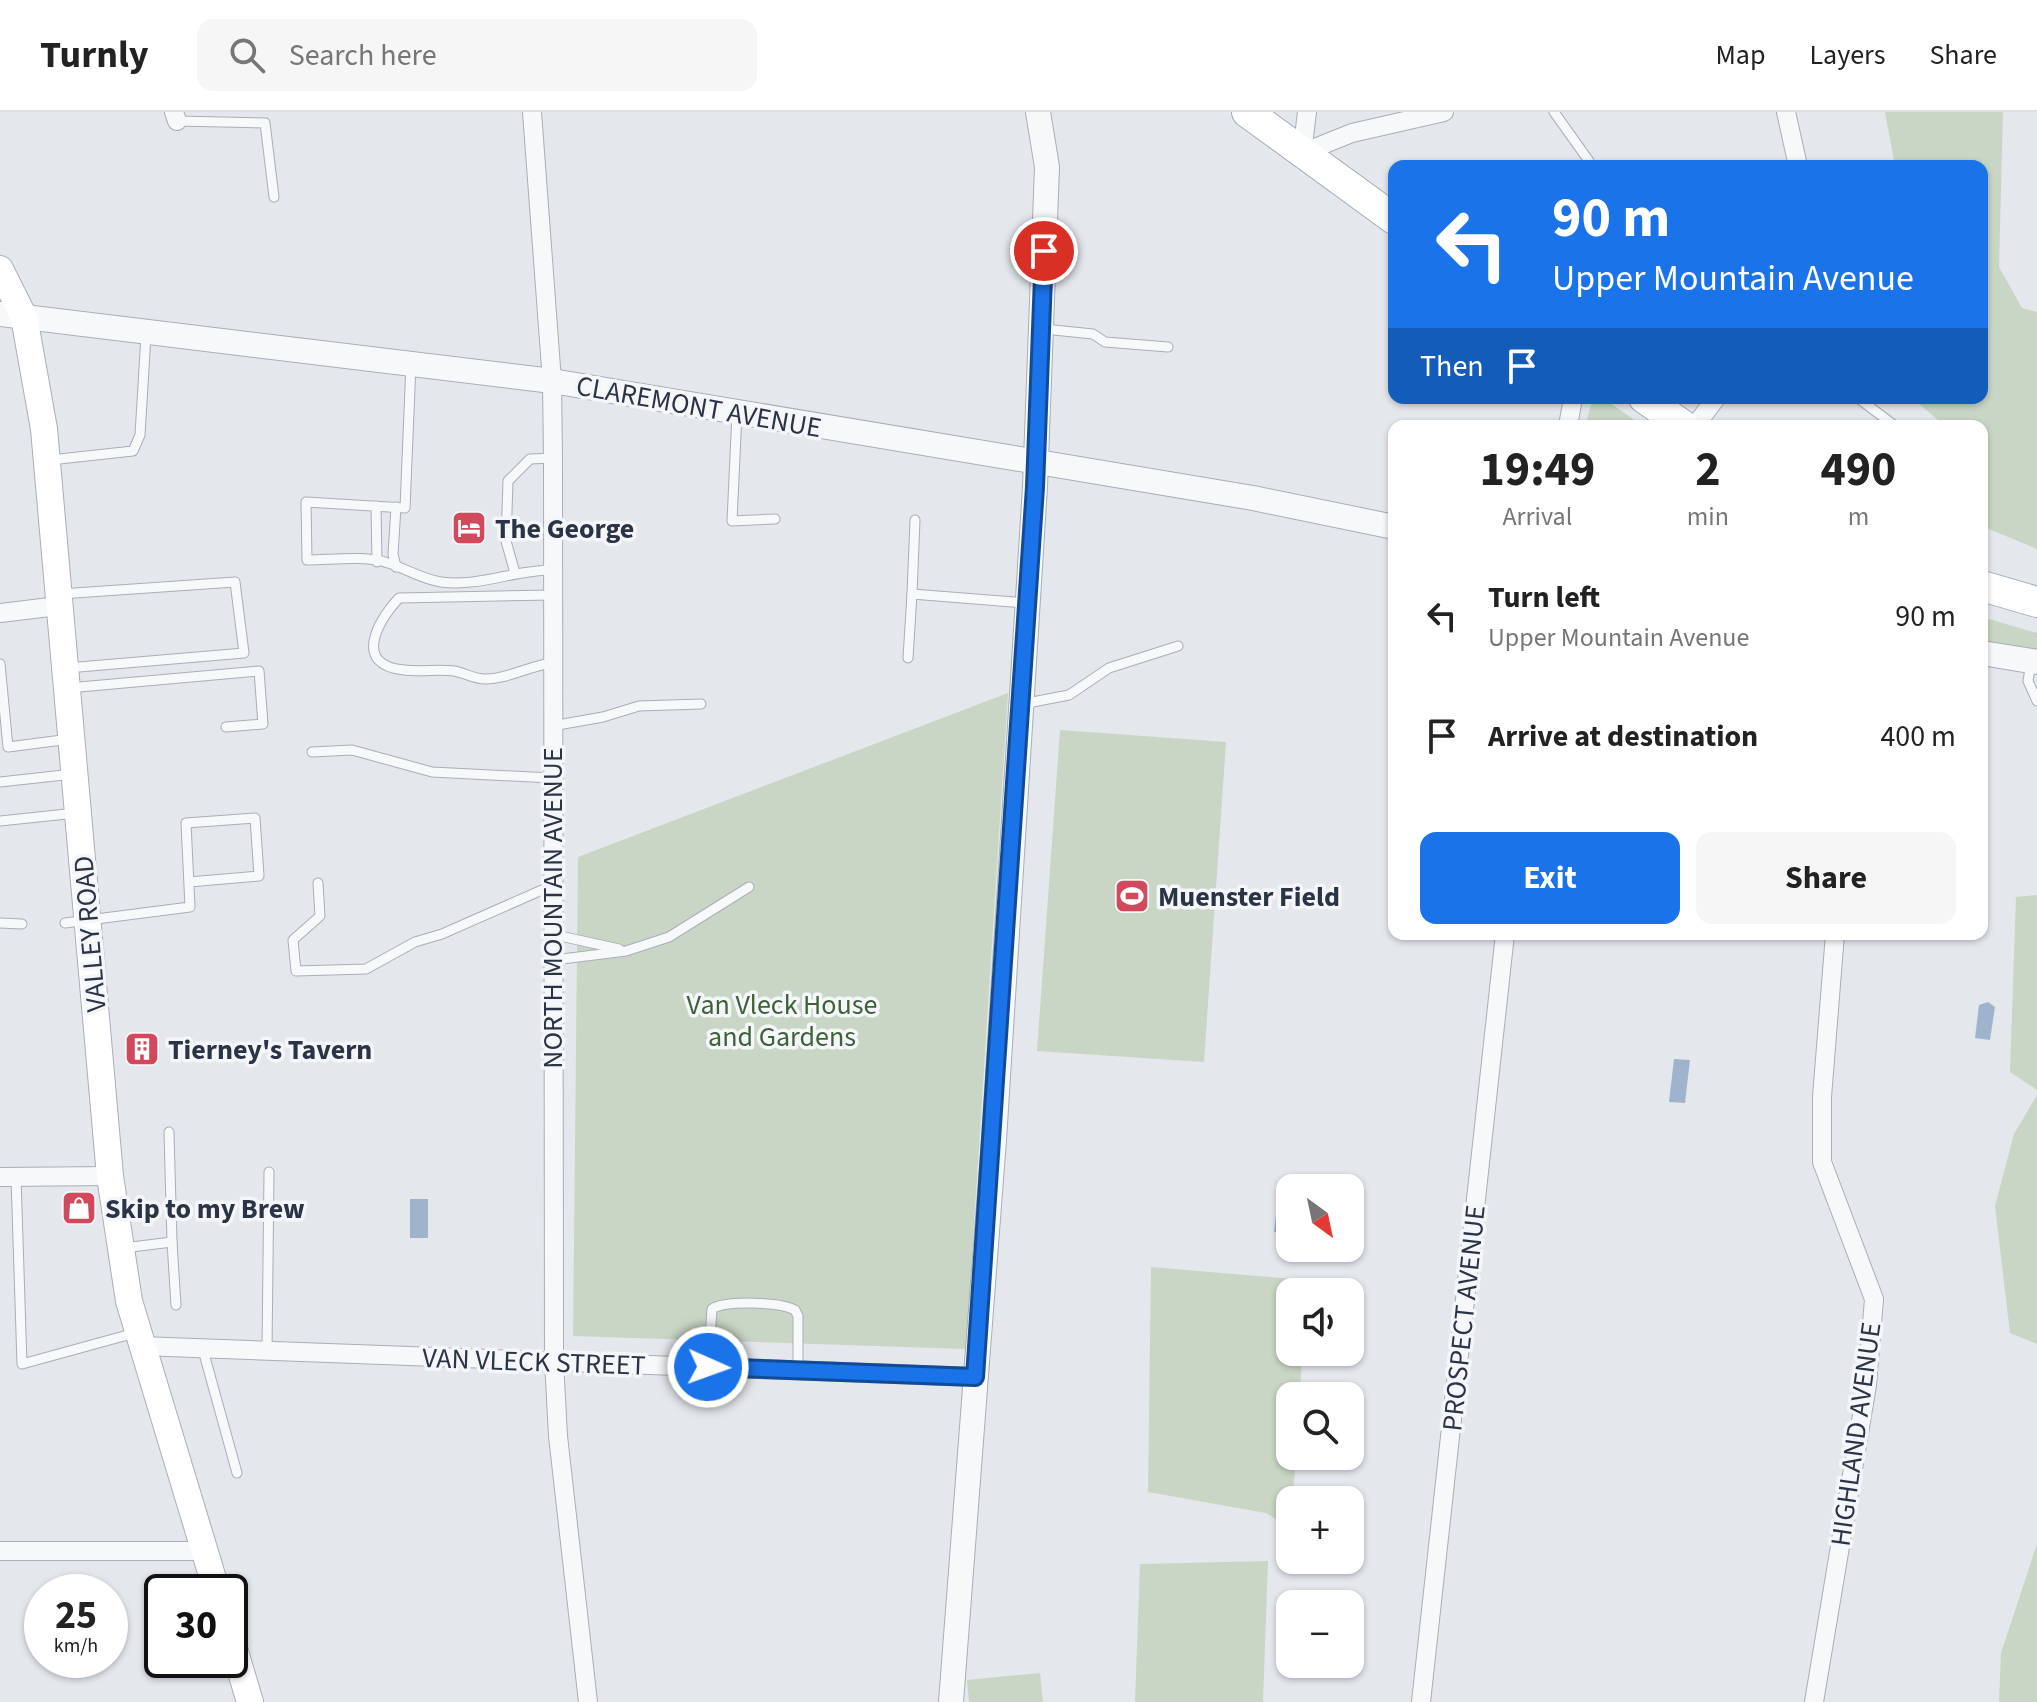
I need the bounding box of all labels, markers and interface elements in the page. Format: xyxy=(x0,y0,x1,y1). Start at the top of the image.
search box xyxy=(197,19,757,91)
text: Turnly xyxy=(40,28,149,82)
icon: search xyxy=(225,33,269,77)
text: Search here xyxy=(289,34,437,77)
text: Map xyxy=(1715,35,1765,75)
text: Layers xyxy=(1809,35,1885,75)
text: Share xyxy=(1929,35,1997,75)
text: 90 m xyxy=(1552,179,1670,258)
icon: left xyxy=(1420,192,1524,296)
pin xyxy=(1010,217,1078,285)
icon: arrive xyxy=(1022,229,1066,273)
text: Upper Mountain Avenue xyxy=(1552,253,1914,304)
icon: arrive xyxy=(1500,344,1544,388)
text: Then xyxy=(1420,345,1484,388)
street label: CLAREMONT AVENUE xyxy=(573,366,825,448)
text: 19:49 xyxy=(1479,436,1595,504)
text: 2 xyxy=(1695,436,1721,504)
text: 490 xyxy=(1820,436,1896,504)
text: Arrival xyxy=(1502,498,1572,535)
text: min xyxy=(1687,498,1729,535)
text: m xyxy=(1848,498,1869,535)
hotel icon: The George xyxy=(450,509,488,547)
place label: The George xyxy=(495,509,634,549)
text: Turn left xyxy=(1488,576,1600,619)
icon: left xyxy=(1420,594,1464,638)
text: 90 m xyxy=(1895,595,1956,638)
text: Upper Mountain Avenue xyxy=(1488,619,1749,656)
icon: arrive xyxy=(1420,714,1464,758)
text: Arrive at destination xyxy=(1488,715,1758,758)
text: 400 m xyxy=(1880,715,1956,758)
street label: NORTH MOUNTAIN AVENUE xyxy=(533,747,573,1069)
button: Exit xyxy=(1420,832,1680,924)
button: Share xyxy=(1696,832,1956,924)
street label: VALLEY ROAD xyxy=(63,854,117,1014)
sports icon: Muenster Field xyxy=(1113,877,1151,915)
place label: Muenster Field xyxy=(1158,877,1340,917)
park label: Van Vleck House and Gardens xyxy=(687,985,877,1057)
building icon: Tierney's Tavern xyxy=(123,1030,161,1068)
place label: Tierney's Tavern xyxy=(168,1030,372,1070)
north arrow xyxy=(1276,1174,1364,1262)
map controls xyxy=(1276,1174,1364,1678)
shop icon: Skip to my Brew xyxy=(60,1189,98,1227)
place label: Skip to my Brew xyxy=(105,1189,305,1229)
street label: PROSPECT AVENUE xyxy=(1432,1203,1496,1433)
button: sound xyxy=(1276,1278,1364,1366)
street label: HIGHLAND AVENUE xyxy=(1820,1320,1892,1549)
position arrow xyxy=(666,1325,750,1409)
street label: VAN VLECK STREET xyxy=(422,1338,646,1386)
button: search xyxy=(1276,1382,1364,1470)
button: + xyxy=(1276,1486,1364,1574)
speed limit sign: 30 xyxy=(144,1574,248,1678)
text: 25 xyxy=(55,1587,97,1644)
button: − xyxy=(1276,1590,1364,1678)
text: km/h xyxy=(54,1632,98,1660)

